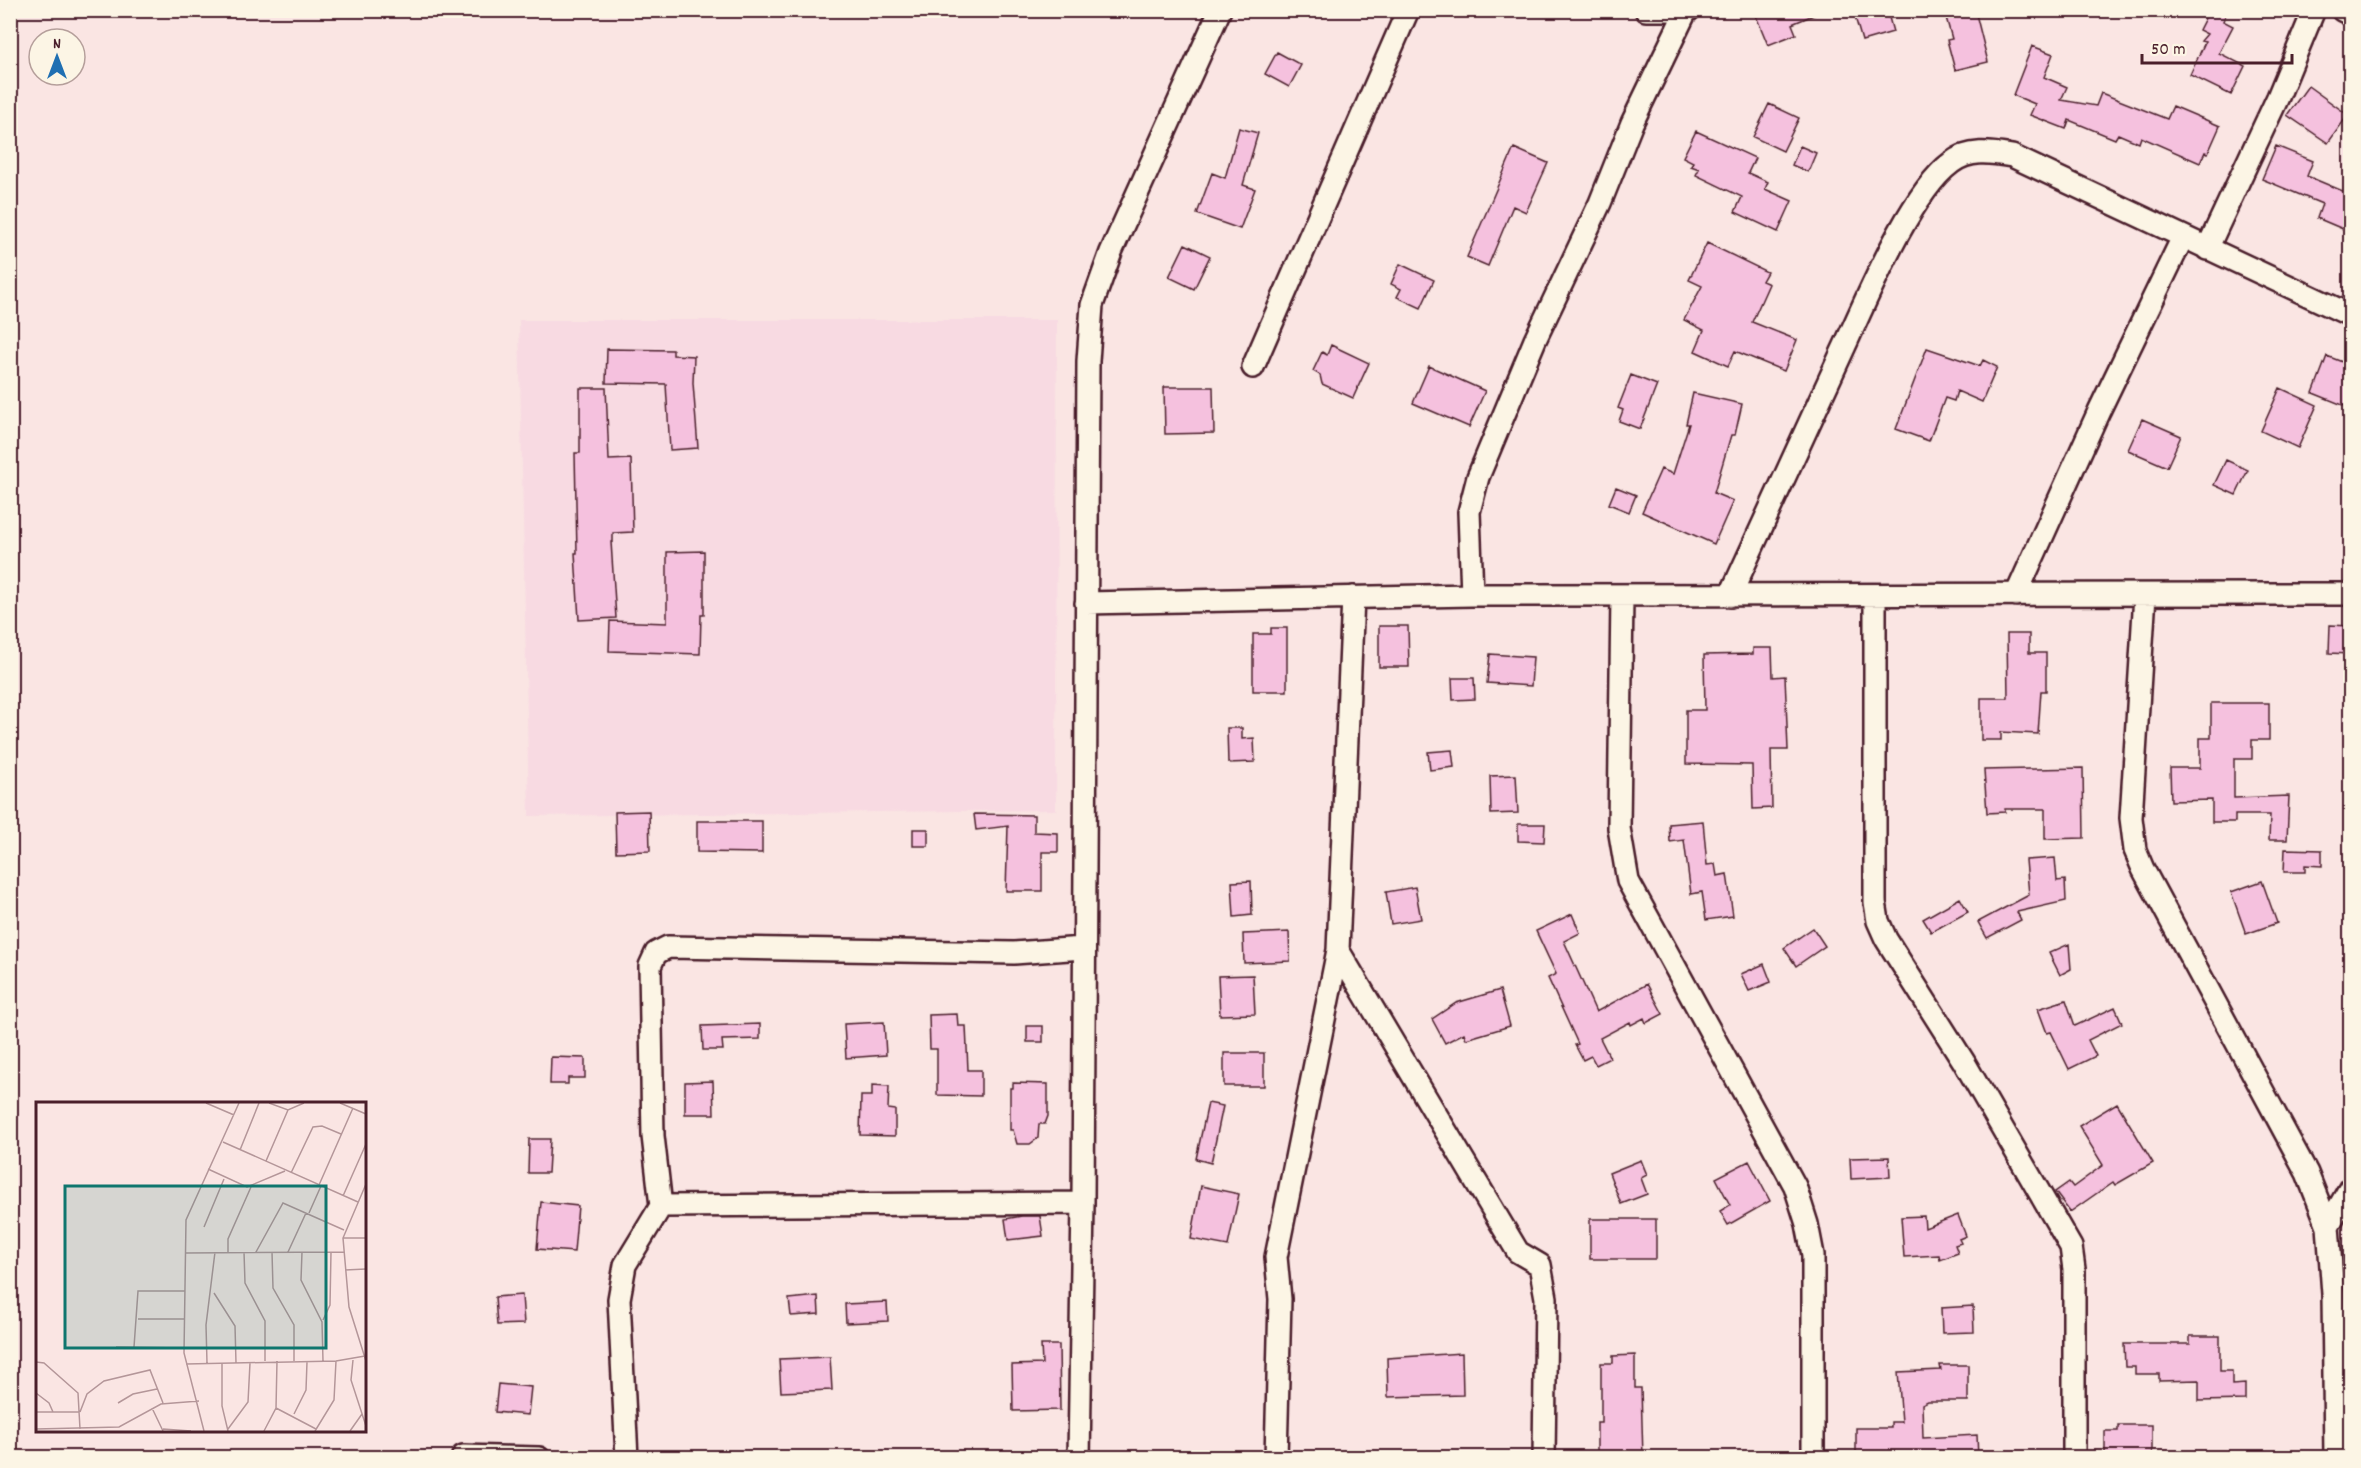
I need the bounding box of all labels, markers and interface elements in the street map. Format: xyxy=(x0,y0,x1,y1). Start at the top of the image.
north arrow xyxy=(27,27,87,87)
scale bar xyxy=(2142,27,2292,65)
text: N xyxy=(53,33,61,56)
text: 50 m xyxy=(2151,38,2186,63)
inset map xyxy=(36,1102,366,1432)

